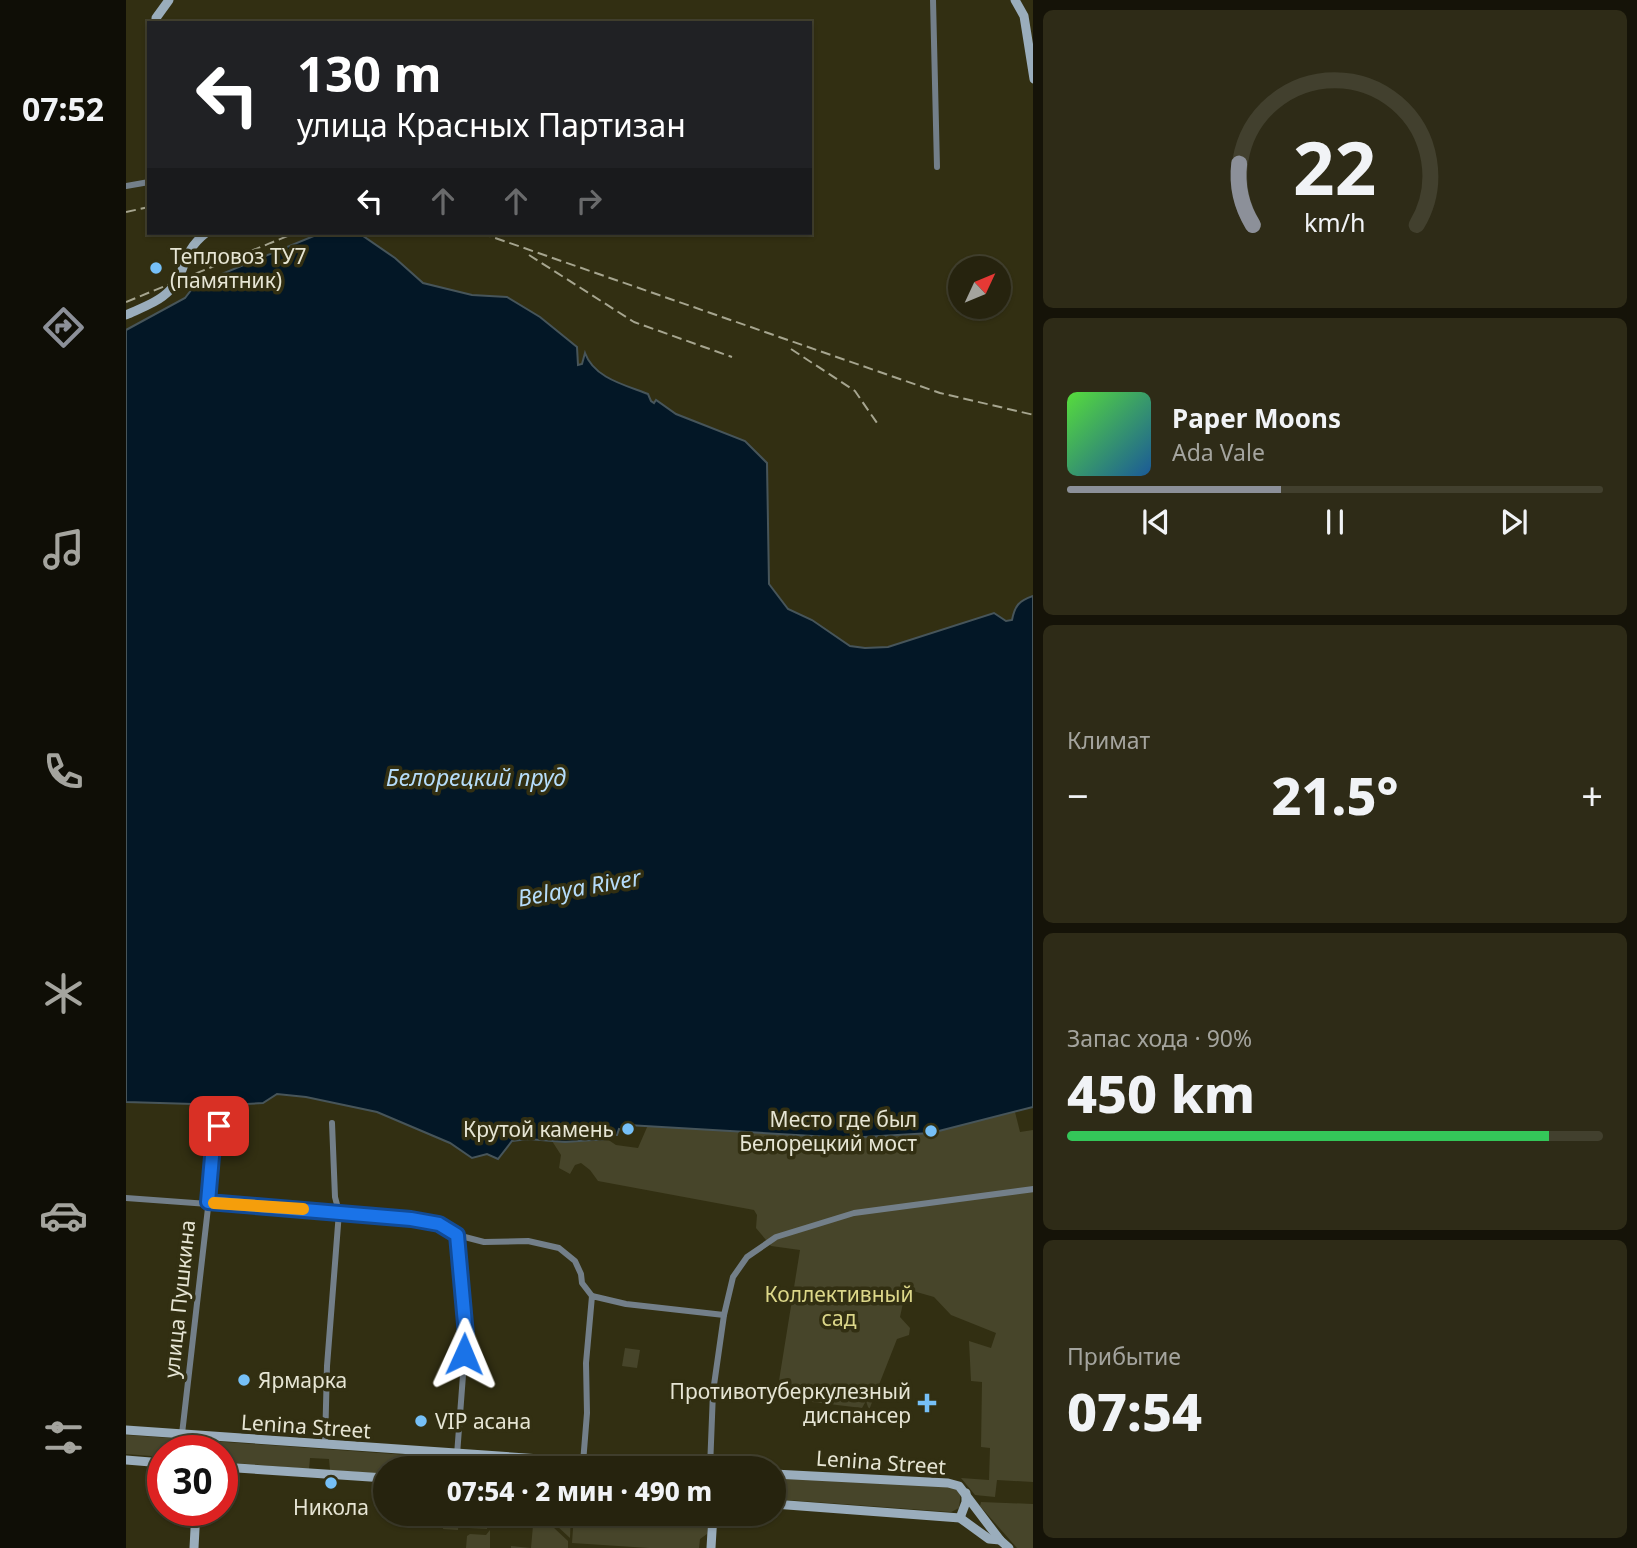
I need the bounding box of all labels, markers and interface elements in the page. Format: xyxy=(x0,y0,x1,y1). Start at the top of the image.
text: 130 m xyxy=(297,40,442,106)
icon: left xyxy=(182,49,273,140)
text: 07:52 xyxy=(22,87,104,130)
text: улица Красных Партизан xyxy=(297,103,686,146)
text: 22 xyxy=(1293,117,1377,216)
icon: left xyxy=(351,182,389,220)
icon: ahead xyxy=(424,182,462,220)
icon: ahead xyxy=(497,182,535,220)
icon: right xyxy=(570,182,608,220)
text: km/h xyxy=(1304,205,1366,239)
place label: Тепловоз ТУ7 (памятник) xyxy=(170,242,307,294)
north arrow xyxy=(948,256,1012,318)
map controls xyxy=(948,256,1011,319)
marker: Тепловоз ТУ7 (памятник) xyxy=(148,260,164,276)
icon: directions xyxy=(39,303,88,352)
text: Paper Moons xyxy=(1172,400,1341,436)
text: Ada Vale xyxy=(1172,436,1265,468)
icon: previous xyxy=(1137,503,1175,541)
icon: pause xyxy=(1316,503,1354,541)
icon: next xyxy=(1495,503,1533,541)
icon: music xyxy=(39,525,88,574)
text: Климат xyxy=(1067,724,1150,756)
icon: phone xyxy=(39,747,88,796)
text: 21.5° xyxy=(1272,759,1398,830)
water label: Белорецкий пруд xyxy=(386,761,566,793)
text: − xyxy=(1067,769,1089,821)
text: + xyxy=(1581,769,1603,821)
water label: Belaya River xyxy=(515,860,644,914)
icon: climate xyxy=(39,969,88,1018)
text: Запас хода · 90% xyxy=(1067,1022,1252,1054)
text: 450 km xyxy=(1067,1057,1255,1128)
pin xyxy=(189,1096,249,1156)
place label: Место где был Белорецкий мост xyxy=(739,1105,917,1157)
icon: arrive xyxy=(200,1107,238,1145)
place label: Крутой камень xyxy=(463,1115,614,1143)
marker: Крутой камень xyxy=(620,1121,636,1137)
marker: Место где был Белорецкий мост xyxy=(923,1123,939,1139)
icon: car xyxy=(39,1191,88,1240)
street label: улица Пушкина xyxy=(157,1219,201,1379)
park label: Коллективный сад xyxy=(764,1280,914,1332)
position arrow xyxy=(427,1317,501,1391)
text: Прибытие xyxy=(1067,1340,1181,1372)
place label: Ярмарка xyxy=(258,1366,347,1394)
marker: Ярмарка xyxy=(236,1372,252,1388)
text: 07:54 xyxy=(1067,1375,1202,1446)
place label: Противотуберкулезный диспансер xyxy=(670,1377,911,1429)
marker: Противотуберкулезный диспансер xyxy=(917,1393,937,1413)
street label: Lenina Street xyxy=(240,1407,372,1445)
place label: VIP асана xyxy=(435,1407,531,1435)
icon: filters xyxy=(39,1413,88,1462)
marker: VIP асана xyxy=(413,1413,429,1429)
speed limit sign: 30 xyxy=(147,1435,238,1526)
street label: Lenina Street xyxy=(815,1443,947,1481)
text: 07:54 · 2 мин · 490 m xyxy=(447,1473,712,1509)
marker: Никола xyxy=(323,1475,339,1491)
place label: Никола xyxy=(293,1493,369,1521)

